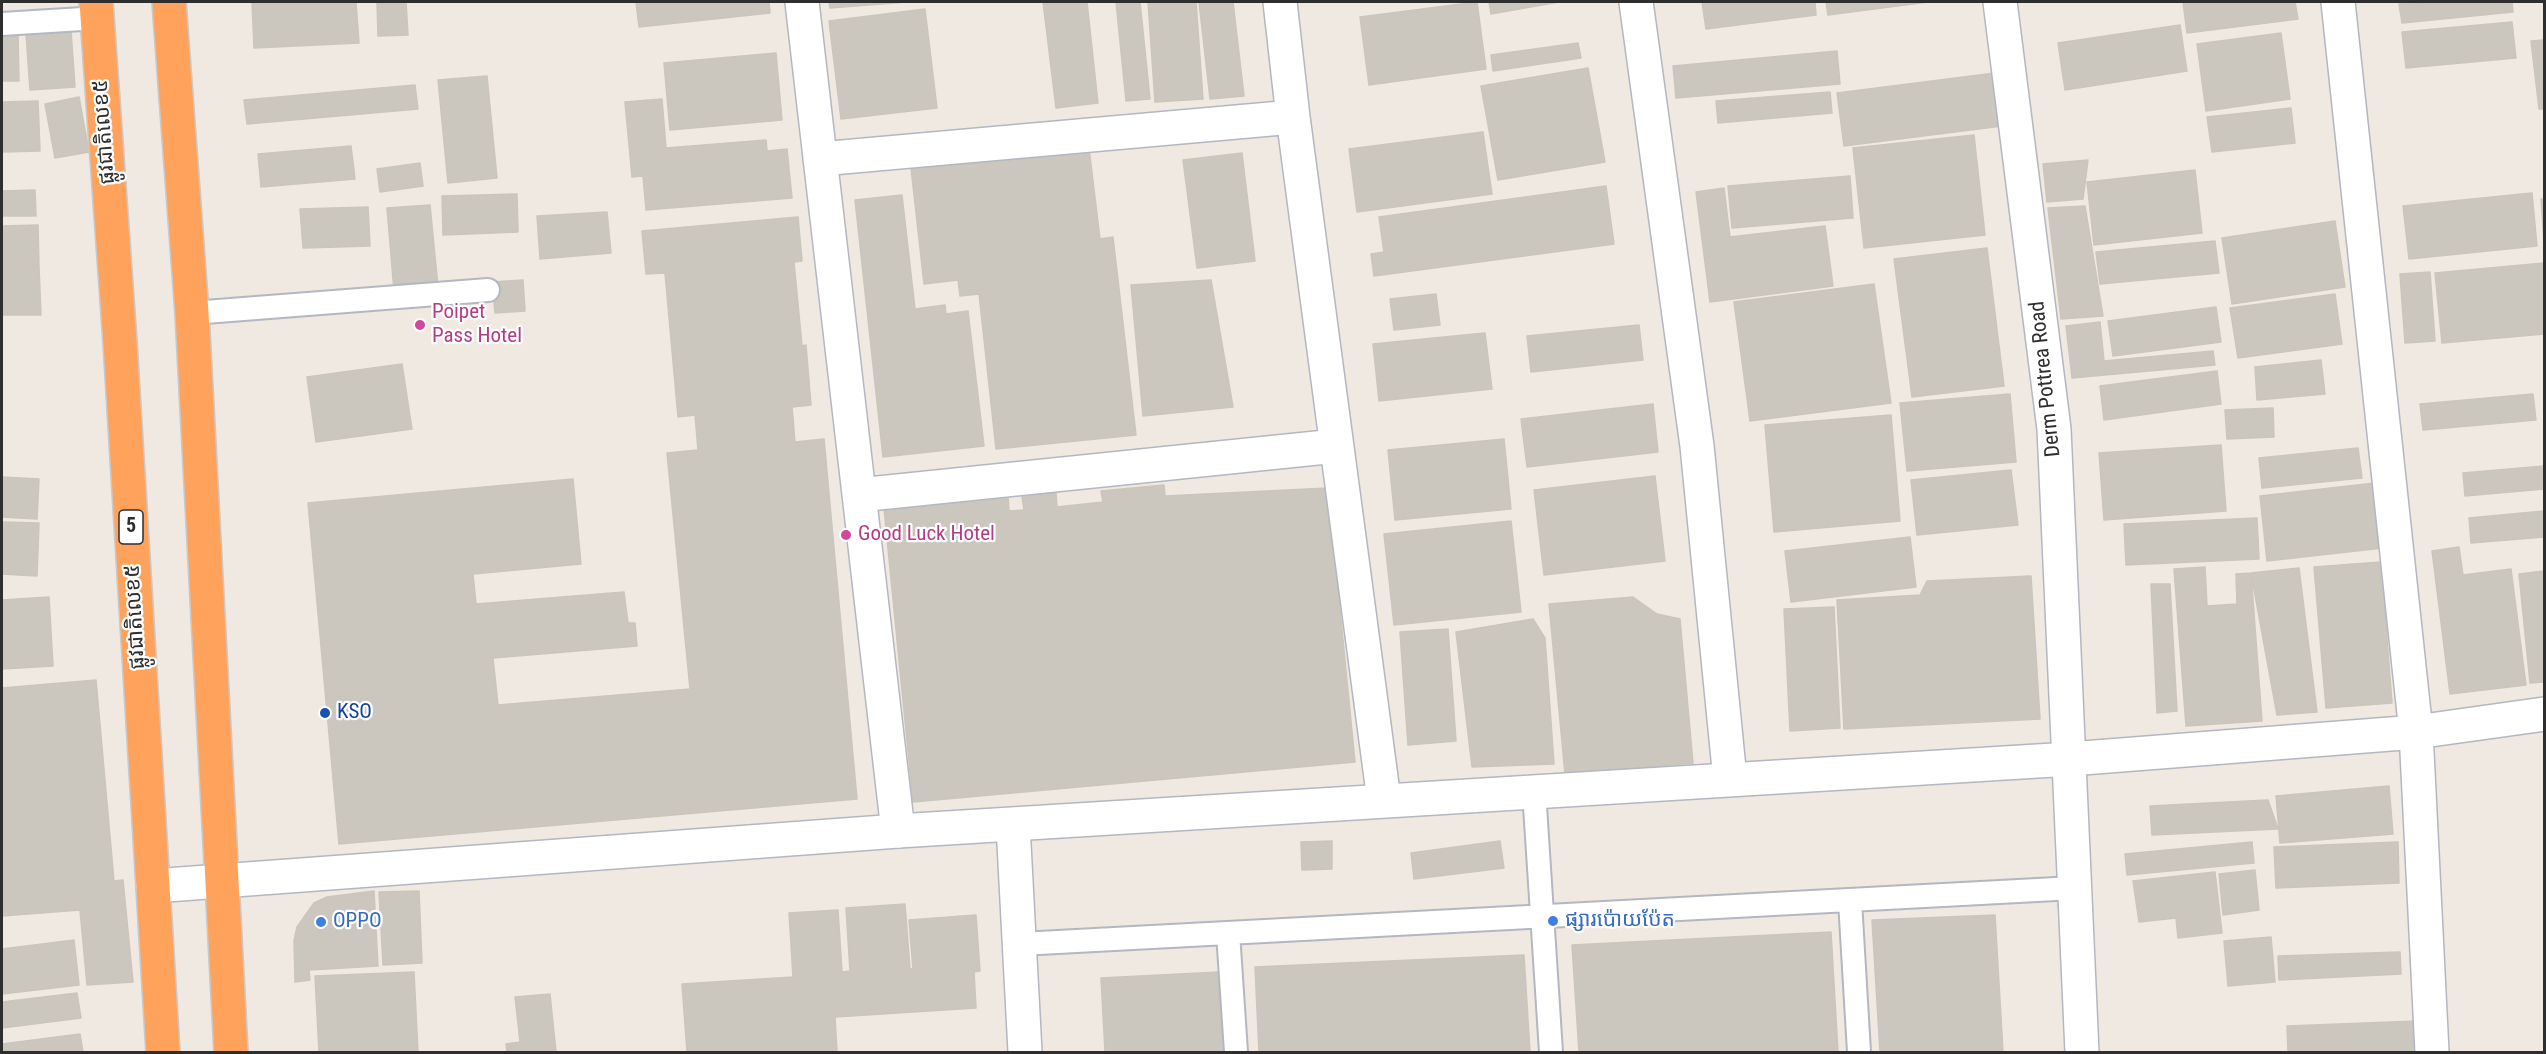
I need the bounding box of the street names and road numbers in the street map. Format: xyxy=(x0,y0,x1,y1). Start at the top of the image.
street label: ផ្លូវជាតិលេខ៥ xyxy=(89,79,121,185)
street label: Derm Pottrea Road xyxy=(2025,300,2067,458)
road number: 5 xyxy=(119,510,143,544)
street label: ផ្លូវជាតិលេខ៥ xyxy=(121,564,151,670)

